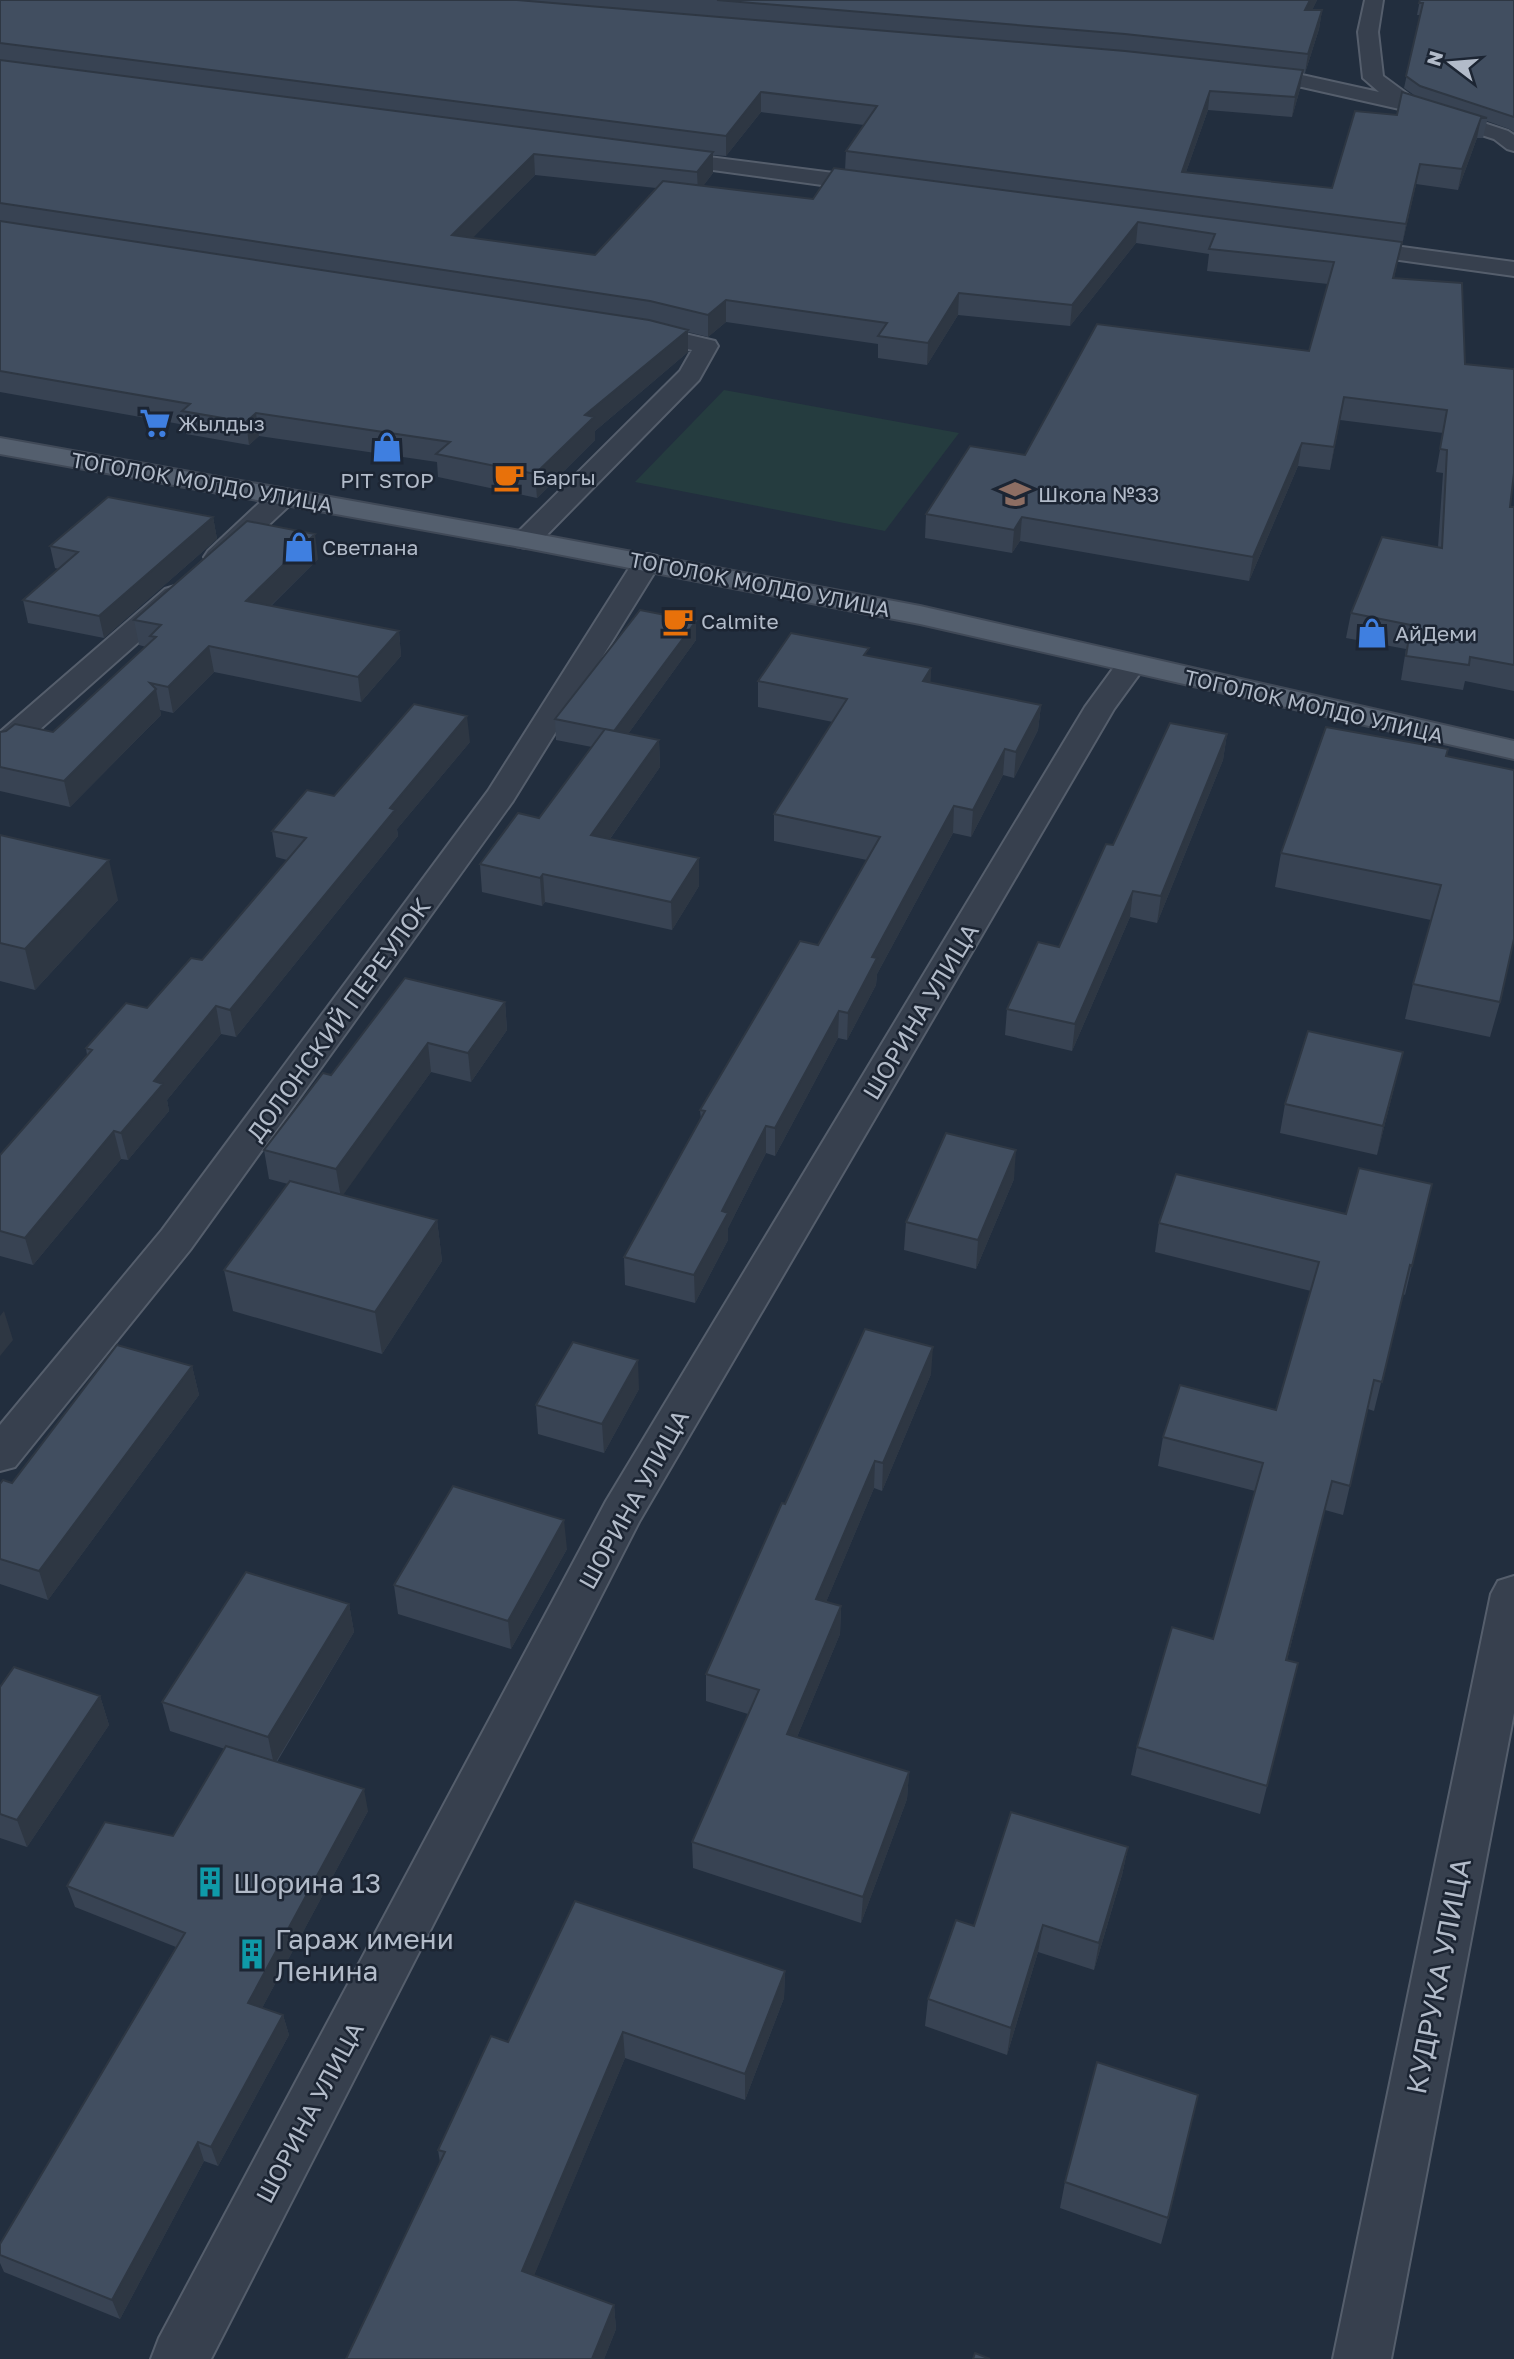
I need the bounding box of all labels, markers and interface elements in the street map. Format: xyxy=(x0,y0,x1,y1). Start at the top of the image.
north arrow xyxy=(1416,28,1486,98)
text: N xyxy=(1421,48,1447,68)
supermarket icon: Жылдыз xyxy=(138,406,172,440)
place label: Жылдыз xyxy=(178,410,265,436)
shop icon: PIT STOP xyxy=(370,430,404,464)
street label: ТОГОЛОК МОЛДО УЛИЦА xyxy=(69,446,335,518)
cafe icon: Баргы xyxy=(492,460,526,494)
place label: Баргы xyxy=(532,464,596,490)
place label: PIT STOP xyxy=(340,467,434,493)
school or university icon: Школа №33 xyxy=(998,477,1032,511)
place label: Школа №33 xyxy=(1038,481,1159,507)
shop icon: Светлана xyxy=(282,530,316,564)
place label: Светлана xyxy=(322,534,418,560)
street label: ТОГОЛОК МОЛДО УЛИЦА xyxy=(628,546,892,622)
cafe icon: Calmite xyxy=(661,604,695,638)
place label: Calmite xyxy=(701,608,779,634)
shop icon: АйДеми xyxy=(1355,616,1389,650)
place label: АйДеми xyxy=(1395,620,1477,646)
street label: ТОГОЛОК МОЛДО УЛИЦА xyxy=(1182,664,1446,748)
street label: ДОЛОНСКИЙ ПЕРЕУЛОК xyxy=(240,892,436,1146)
street label: ШОРИНА УЛИЦА xyxy=(856,918,984,1104)
street label: ШОРИНА УЛИЦА xyxy=(572,1404,694,1594)
street label: КУДРУКА УЛИЦА xyxy=(1399,1855,1477,2097)
building icon: Шорина 13 xyxy=(193,1865,227,1899)
place label: Шорина 13 xyxy=(233,1866,381,1899)
place label: Гараж имени Ленина xyxy=(275,1922,454,1987)
building icon: Гараж имени Ленина xyxy=(235,1937,269,1971)
street label: ШОРИНА УЛИЦА xyxy=(249,2017,369,2207)

